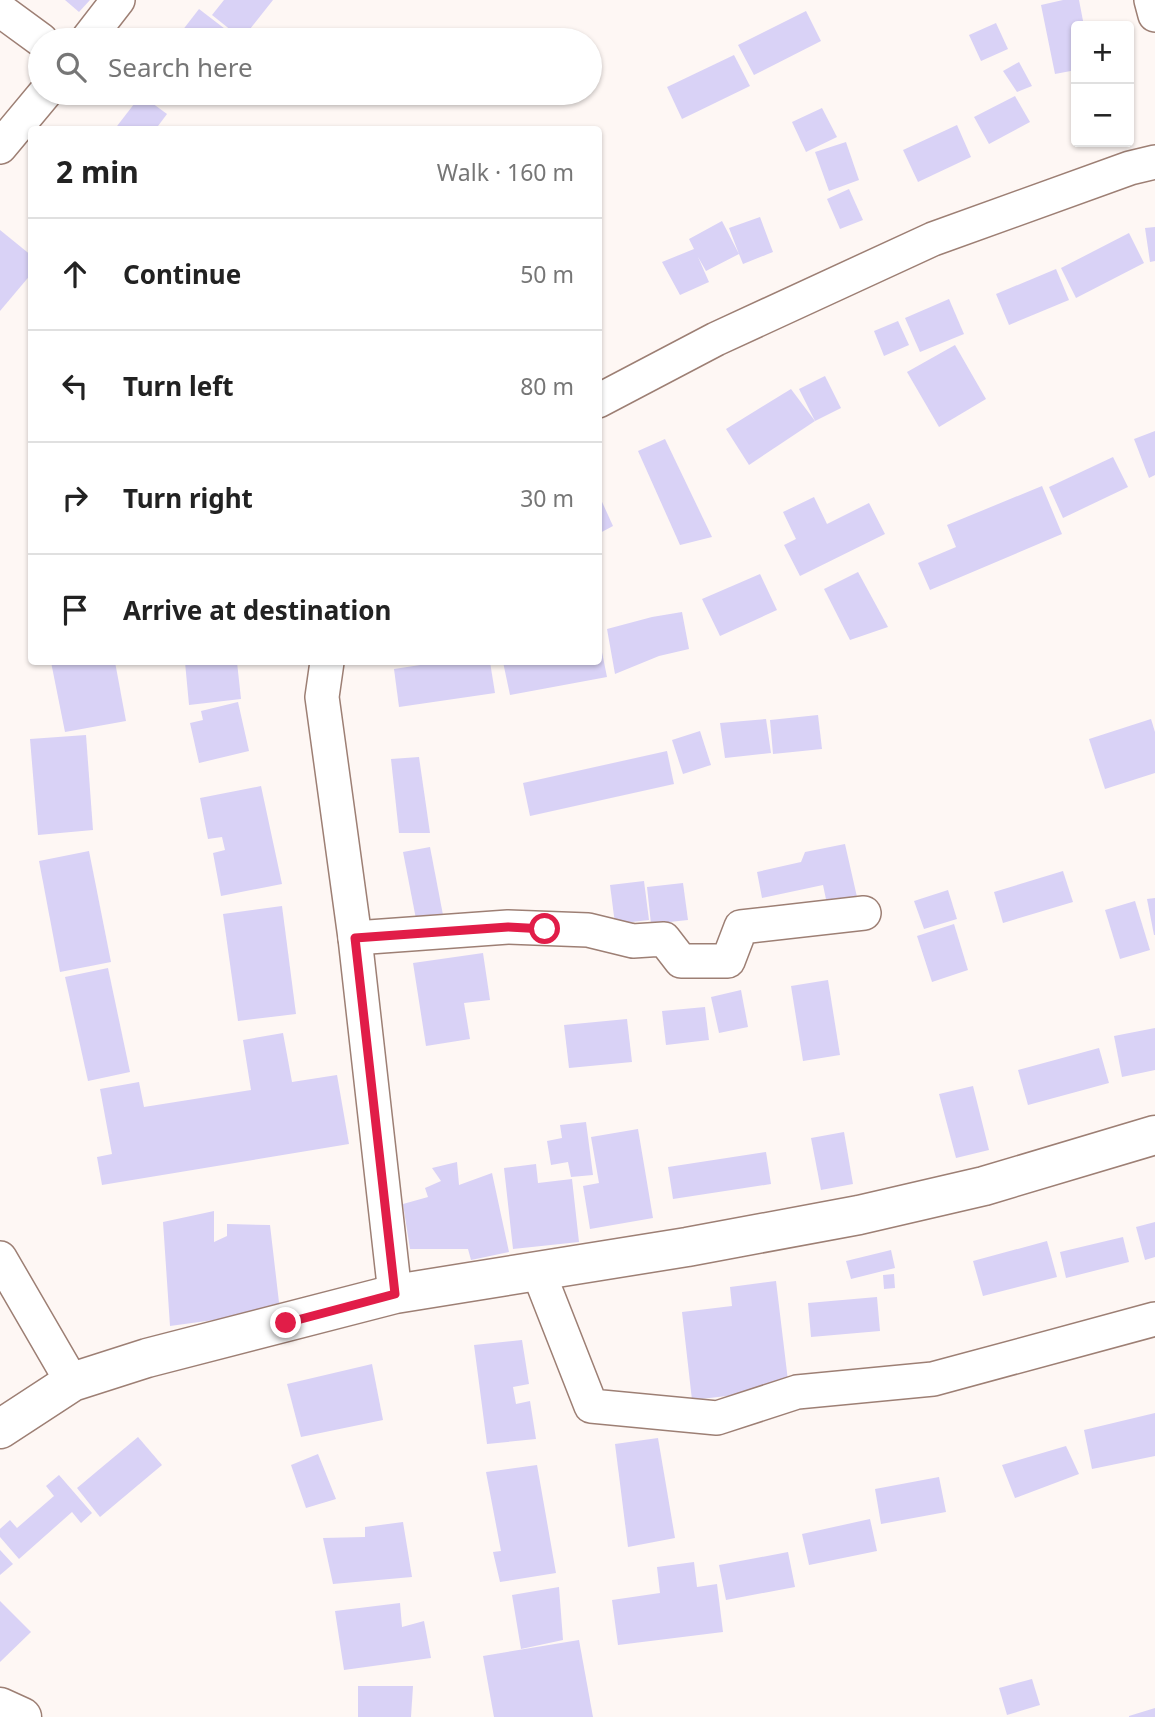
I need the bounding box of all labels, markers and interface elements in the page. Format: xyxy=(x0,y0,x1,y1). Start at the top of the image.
map controls xyxy=(1071,21,1134,147)
button: + xyxy=(1071,21,1134,84)
search box xyxy=(28,28,602,105)
icon: search xyxy=(52,48,90,86)
text: Search here xyxy=(108,49,253,85)
button: − xyxy=(1071,84,1134,147)
text: 2 min xyxy=(56,151,139,192)
text: Walk · 160 m xyxy=(437,156,574,188)
icon: ahead xyxy=(56,255,94,293)
text: Continue xyxy=(123,256,241,292)
text: 50 m xyxy=(520,258,574,290)
icon: left xyxy=(56,367,94,405)
text: Turn left xyxy=(123,368,234,404)
text: 80 m xyxy=(520,370,574,402)
icon: right xyxy=(56,479,94,517)
text: Turn right xyxy=(123,480,253,516)
text: 30 m xyxy=(520,482,574,514)
icon: arrive xyxy=(56,591,94,629)
text: Arrive at destination xyxy=(123,592,392,628)
route start xyxy=(529,913,560,944)
route end xyxy=(270,1307,301,1338)

